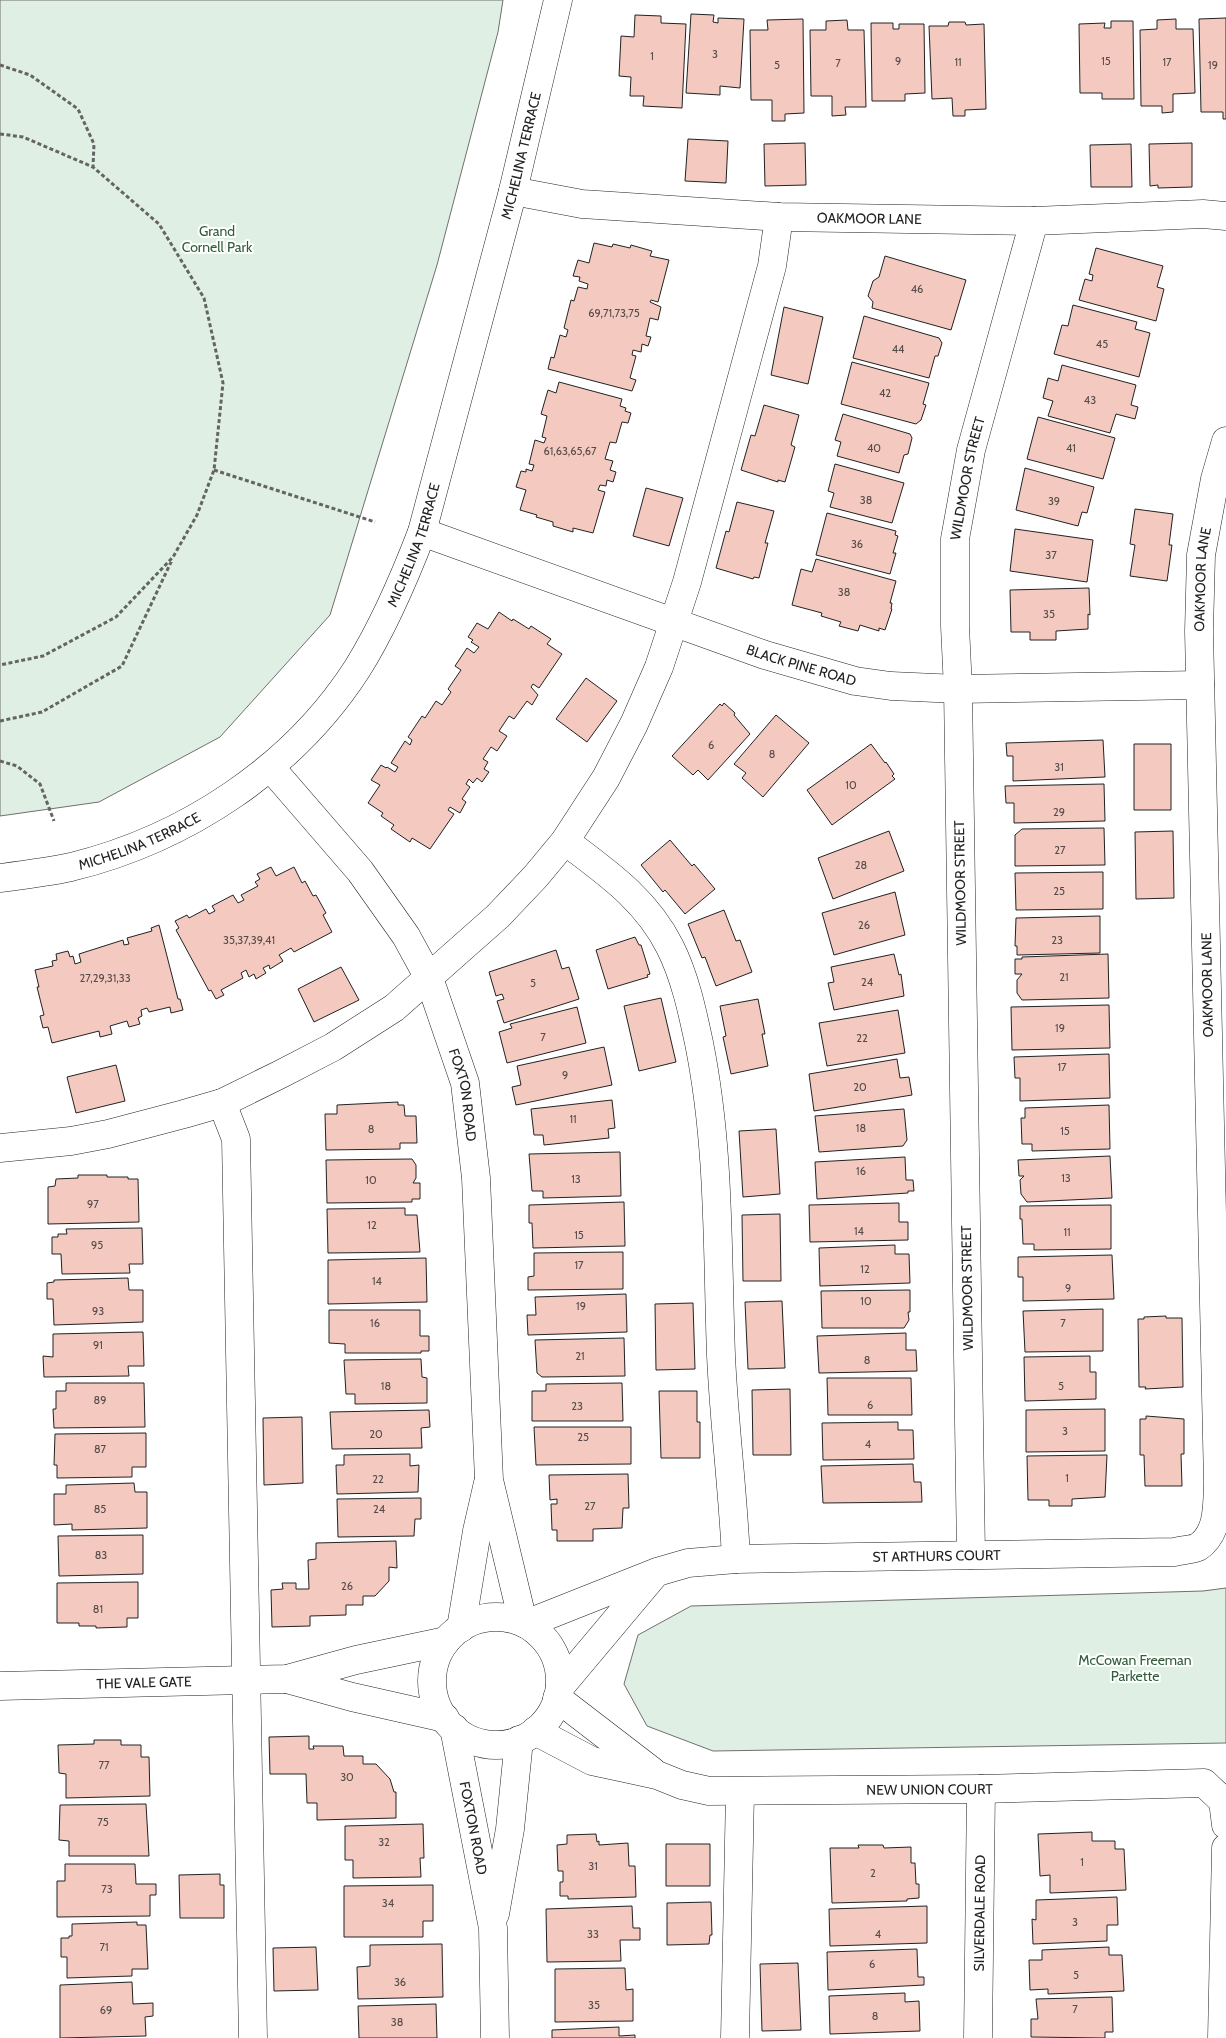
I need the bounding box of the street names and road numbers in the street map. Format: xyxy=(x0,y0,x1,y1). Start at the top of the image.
street label: MICHELINA TERRACE xyxy=(497,90,545,221)
street label: OAKMOOR LANE xyxy=(817,209,922,228)
street label: WILDMOOR STREET xyxy=(946,414,989,542)
street label: MICHELINA TERRACE xyxy=(383,481,444,610)
street label: OAKMOOR LANE xyxy=(1190,525,1215,632)
street label: BLACK PINE ROAD xyxy=(744,640,858,690)
street label: MICHELINA TERRACE xyxy=(76,808,204,874)
street label: WILDMOOR STREET xyxy=(950,820,970,946)
street label: OAKMOOR LANE xyxy=(1197,932,1217,1038)
street label: FOXTON ROAD xyxy=(445,1046,481,1142)
street label: WILDMOOR STREET xyxy=(957,1225,977,1351)
street label: ST ARTHURS COURT xyxy=(872,1546,1001,1566)
street label: THE VALE GATE xyxy=(96,1672,192,1693)
street label: FOXTON ROAD xyxy=(456,1780,491,1876)
street label: NEW UNION COURT xyxy=(866,1780,994,1799)
street label: SILVERDALE ROAD xyxy=(970,1855,989,1971)

